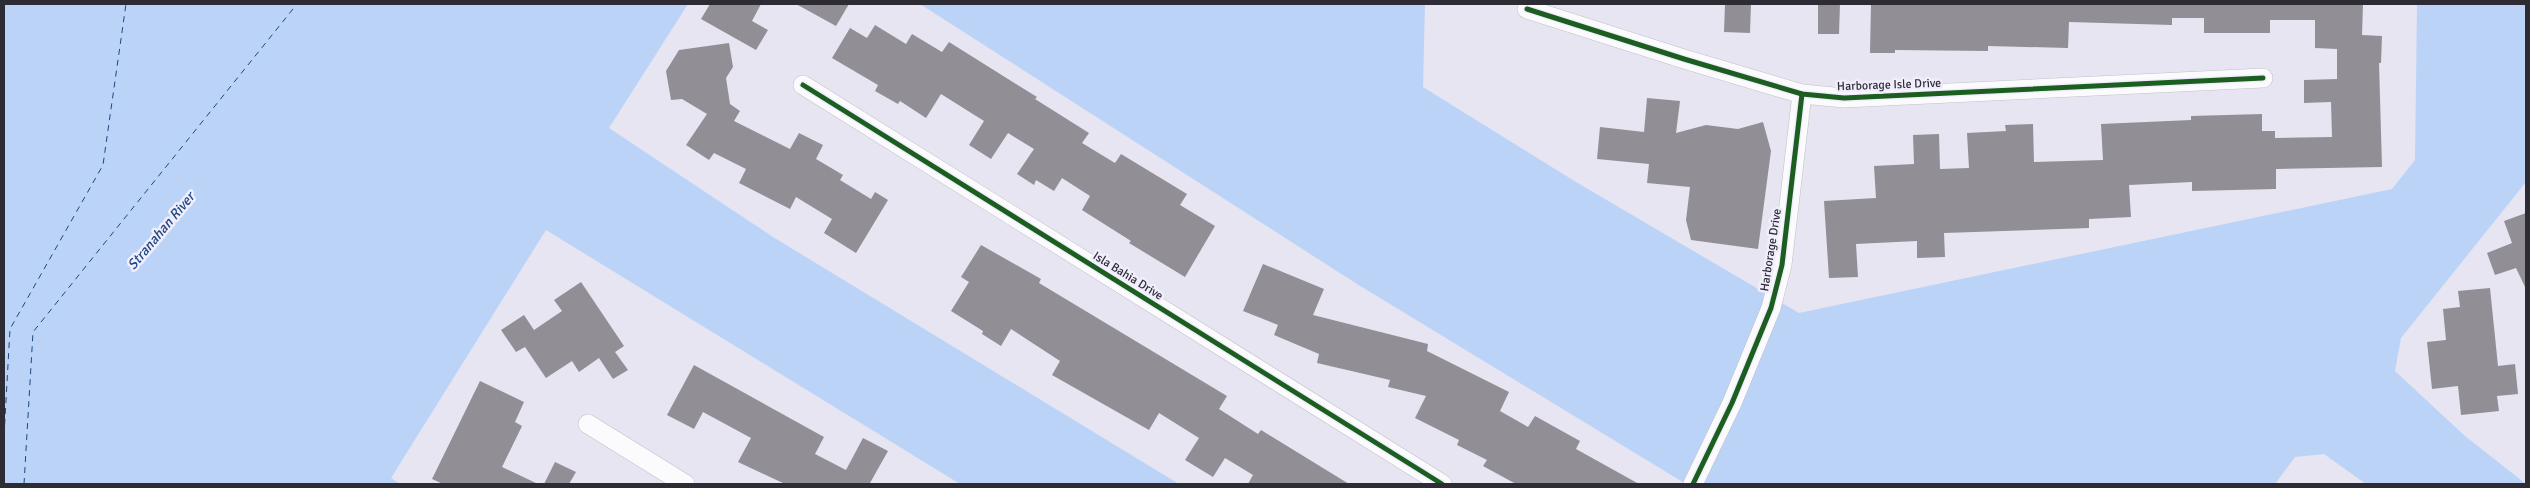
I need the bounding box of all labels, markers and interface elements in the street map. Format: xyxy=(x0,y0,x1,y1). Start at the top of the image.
street label: Harborage Isle Drive xyxy=(1837,76,1941,94)
water label: Stranahan River xyxy=(124,188,199,273)
street label: Harborage Drive xyxy=(1757,208,1785,292)
street label: Isla Bahia Drive xyxy=(1090,249,1166,303)

